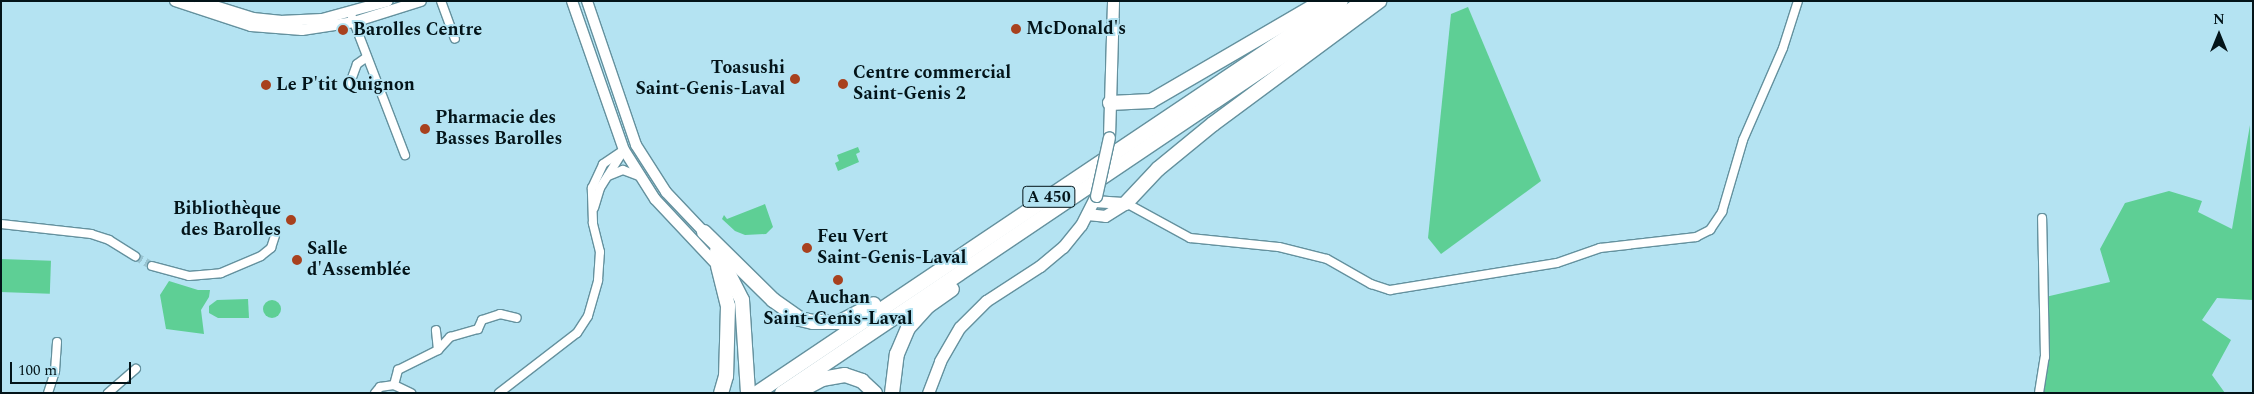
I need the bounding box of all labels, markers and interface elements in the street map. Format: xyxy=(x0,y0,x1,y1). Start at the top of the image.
text: N xyxy=(2213,9,2225,30)
north arrow xyxy=(2194,10,2244,60)
place label: McDonald's xyxy=(1026,18,1126,40)
place label: Barolles Centre xyxy=(353,19,482,41)
marker: McDonald's xyxy=(1010,23,1022,35)
marker: Barolles Centre xyxy=(337,24,349,36)
place label: Toasushi Saint-Genis-Laval xyxy=(636,58,785,100)
place label: Centre commercial Saint-Genis 2 xyxy=(853,63,1011,106)
marker: Toasushi Saint-Genis-Laval xyxy=(789,73,801,85)
place label: Le P'tit Quignon xyxy=(276,74,415,96)
marker: Centre commercial Saint-Genis 2 xyxy=(837,78,849,90)
marker: Le P'tit Quignon xyxy=(260,79,272,91)
place label: Pharmacie des Basses Barolles xyxy=(435,108,562,150)
marker: Pharmacie des Basses Barolles xyxy=(419,123,431,135)
road number: A 450 xyxy=(1022,183,1076,210)
place label: Bibliothèque des Barolles xyxy=(173,199,281,242)
marker: Bibliothèque des Barolles xyxy=(285,214,297,226)
place label: Feu Vert Saint-Genis-Laval xyxy=(817,227,966,270)
place label: Salle d'Assemblée xyxy=(307,239,411,282)
marker: Feu Vert Saint-Genis-Laval xyxy=(801,242,813,254)
marker: Salle d'Assemblée xyxy=(291,254,303,266)
marker: Auchan Saint-Genis-Laval xyxy=(832,274,844,286)
place label: Auchan Saint-Genis-Laval xyxy=(763,288,913,330)
scale bar xyxy=(12,352,134,384)
text: 100 m xyxy=(18,359,57,382)

